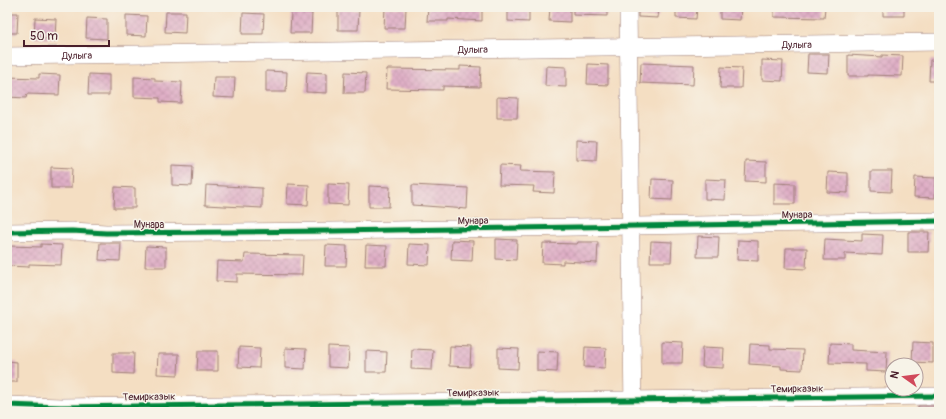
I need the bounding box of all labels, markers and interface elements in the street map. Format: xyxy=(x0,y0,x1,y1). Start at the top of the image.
scale bar xyxy=(24,22,109,48)
text: 50 m xyxy=(30,29,58,44)
street label: Дулыга xyxy=(781,39,812,51)
street label: Дулыга xyxy=(457,44,488,56)
street label: Дулыга xyxy=(61,50,92,62)
street label: Мунара xyxy=(782,209,813,221)
street label: Мунара xyxy=(458,215,489,227)
street label: Мунара xyxy=(134,219,165,231)
north arrow xyxy=(884,357,924,397)
text: N xyxy=(888,369,902,380)
street label: Темирказык xyxy=(771,383,823,395)
street label: Темирказык xyxy=(447,387,499,399)
street label: Темирказык xyxy=(123,391,175,403)

